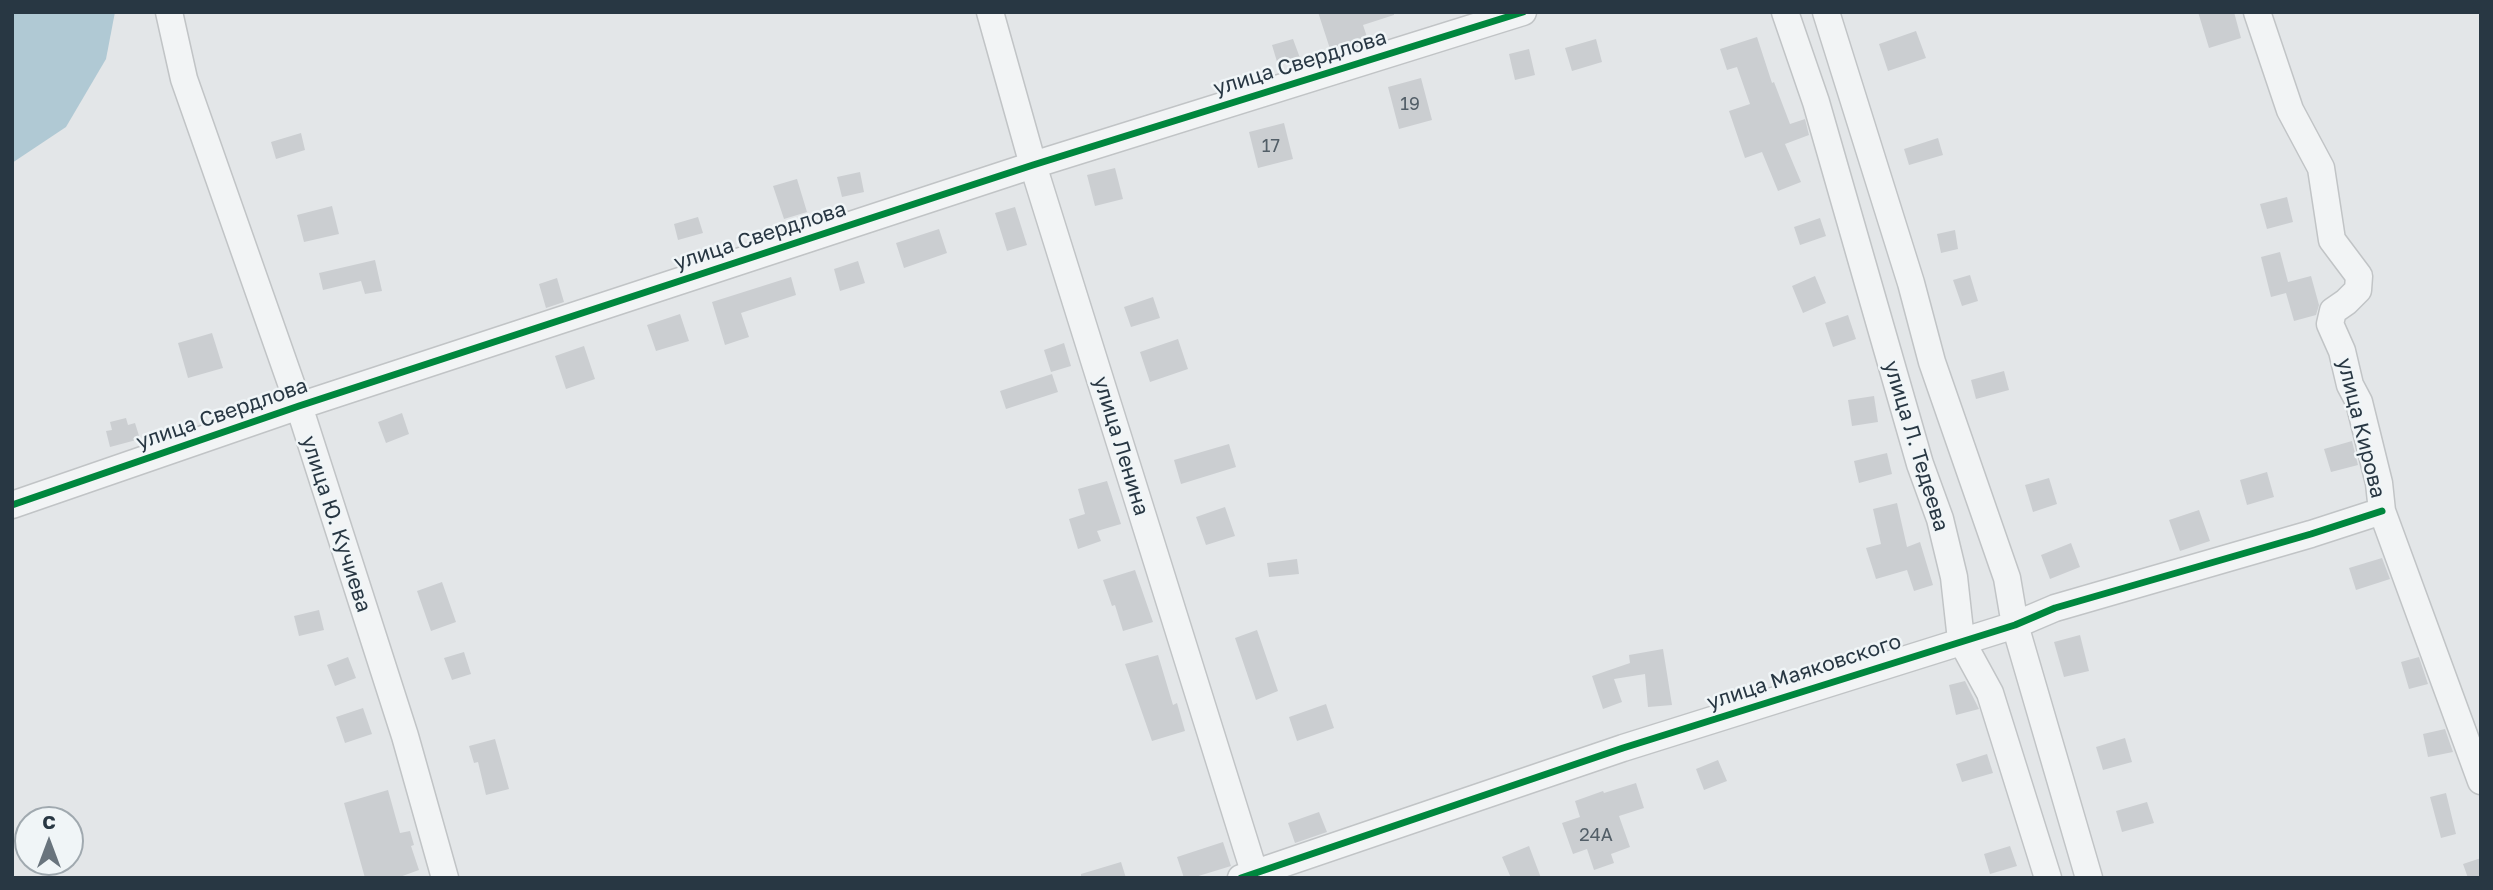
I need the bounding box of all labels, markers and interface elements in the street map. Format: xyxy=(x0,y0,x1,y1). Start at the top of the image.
street label: улица Свердлова xyxy=(1210,25,1390,101)
house number: 19 xyxy=(1400,93,1420,115)
house number: 17 xyxy=(1262,135,1280,157)
street label: улица Свердлова xyxy=(671,196,849,276)
street label: улица Кирова xyxy=(2331,355,2391,501)
street label: улица Л. Тедеева xyxy=(1878,358,1954,534)
street label: улица Свердлова xyxy=(133,373,311,455)
street label: улица Ленина xyxy=(1088,373,1154,519)
street label: улица Ю. Кучиева xyxy=(296,433,376,615)
street label: улица Маяковского xyxy=(1704,629,1904,715)
north arrow xyxy=(14,806,84,876)
text: С xyxy=(42,810,56,833)
house number: 24А xyxy=(1579,824,1613,846)

